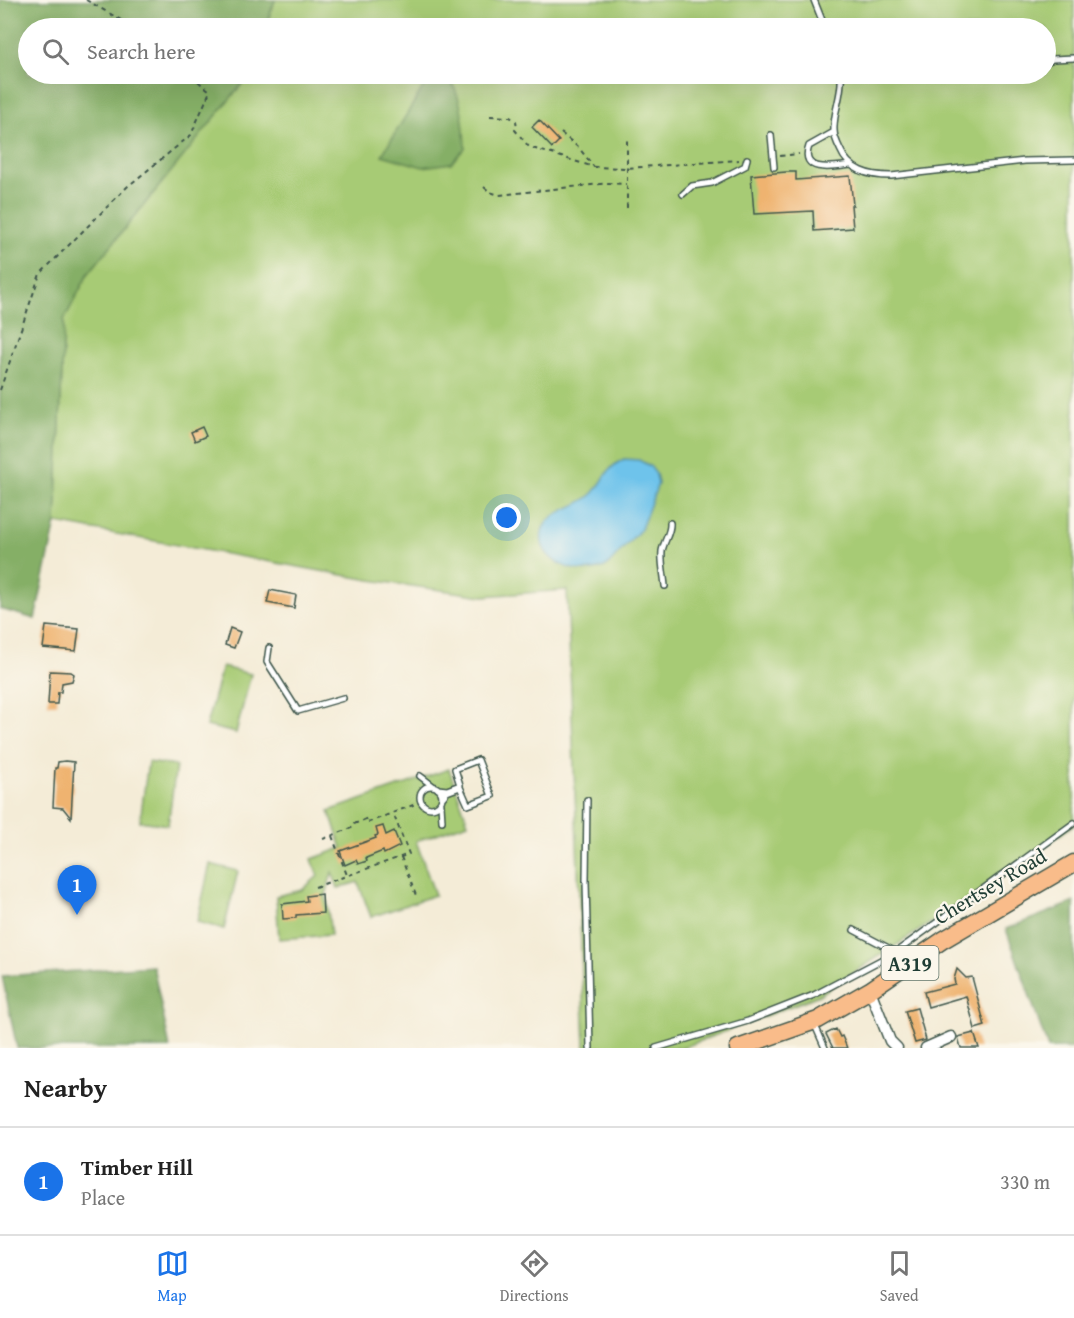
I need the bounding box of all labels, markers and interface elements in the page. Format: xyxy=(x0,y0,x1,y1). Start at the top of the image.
search box xyxy=(18,18,1056,84)
icon: search xyxy=(39,35,72,68)
text: Search here xyxy=(87,35,196,67)
your location xyxy=(492,503,521,532)
street label: Chertsey Road xyxy=(928,840,1053,932)
pin: 1 xyxy=(58,866,97,915)
road number: A319 xyxy=(882,946,938,980)
text: Nearby xyxy=(24,1068,107,1107)
text: Timber Hill xyxy=(81,1151,193,1183)
text: 1 xyxy=(38,1167,49,1196)
text: 330 m xyxy=(1000,1167,1050,1196)
text: Place xyxy=(81,1183,125,1212)
tab: Map xyxy=(156,1247,189,1307)
tab: Directions xyxy=(500,1247,569,1307)
tab: Saved xyxy=(880,1247,918,1307)

